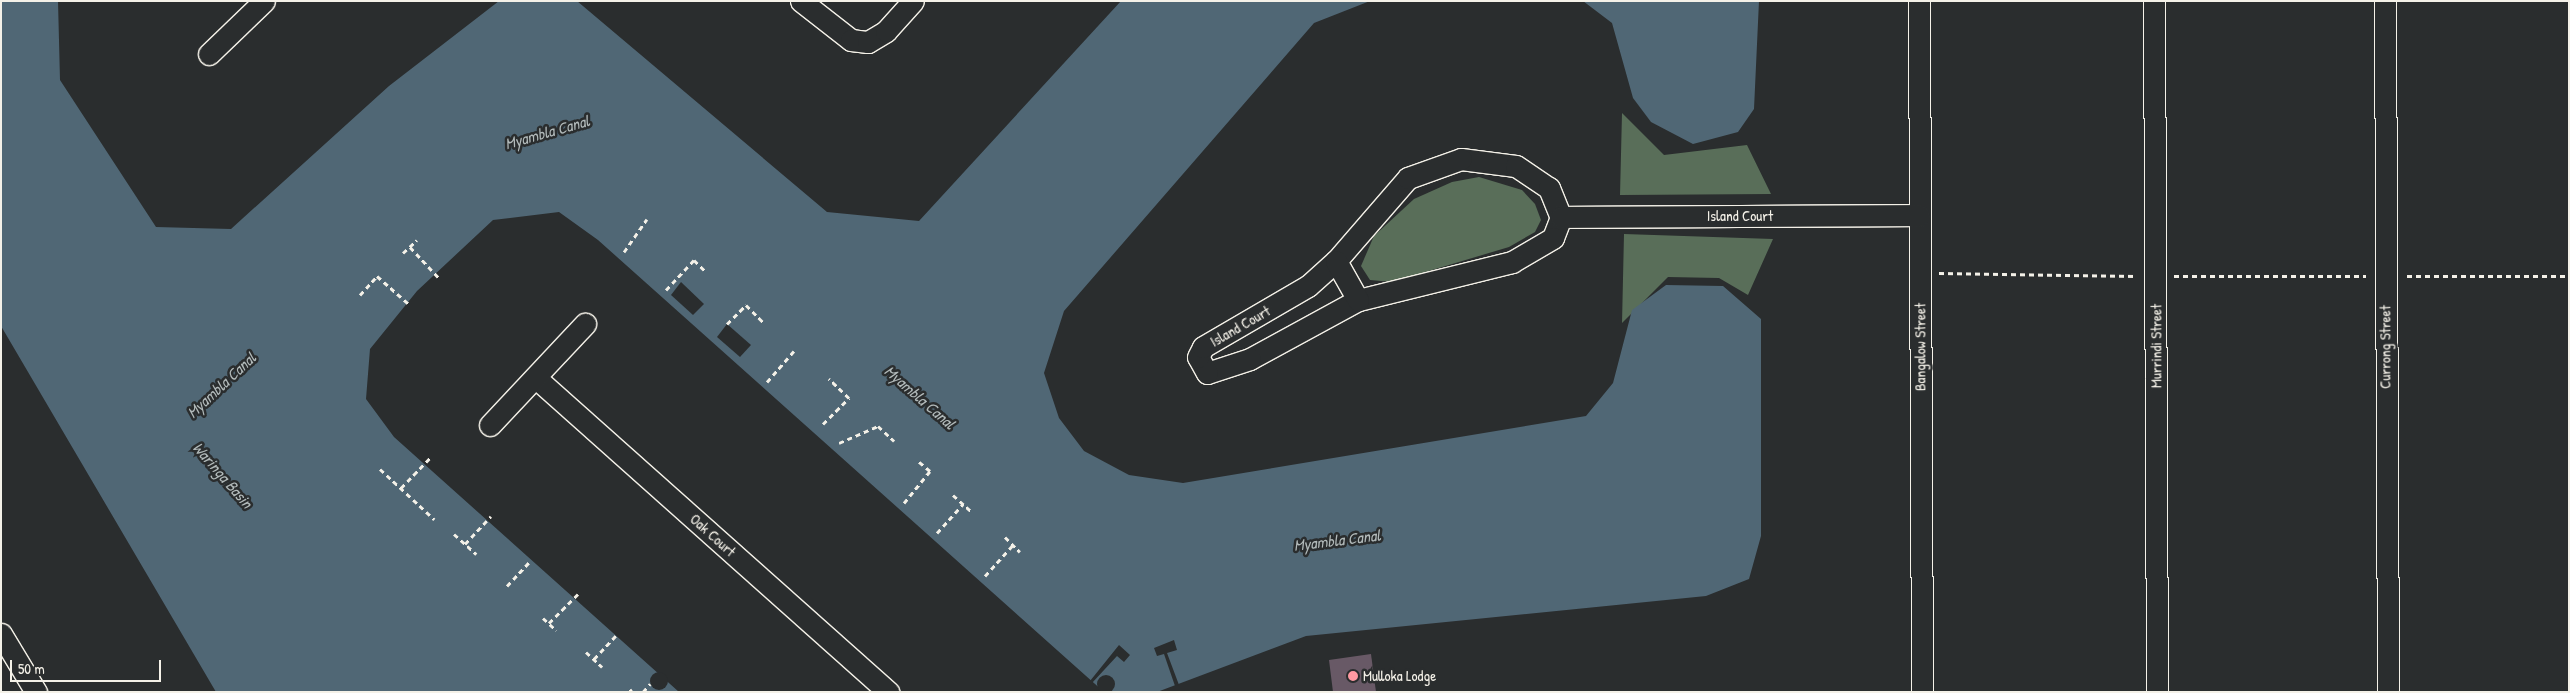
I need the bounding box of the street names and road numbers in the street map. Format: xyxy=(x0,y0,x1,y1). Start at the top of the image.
street label: Island Court xyxy=(1707,207,1773,225)
street label: Island Court xyxy=(1207,302,1273,350)
street label: Bangalow Street xyxy=(1911,303,1929,391)
street label: Murrindi Street xyxy=(2147,304,2165,388)
street label: Currong Street xyxy=(2376,305,2394,389)
street label: Oak Court xyxy=(687,510,739,560)

